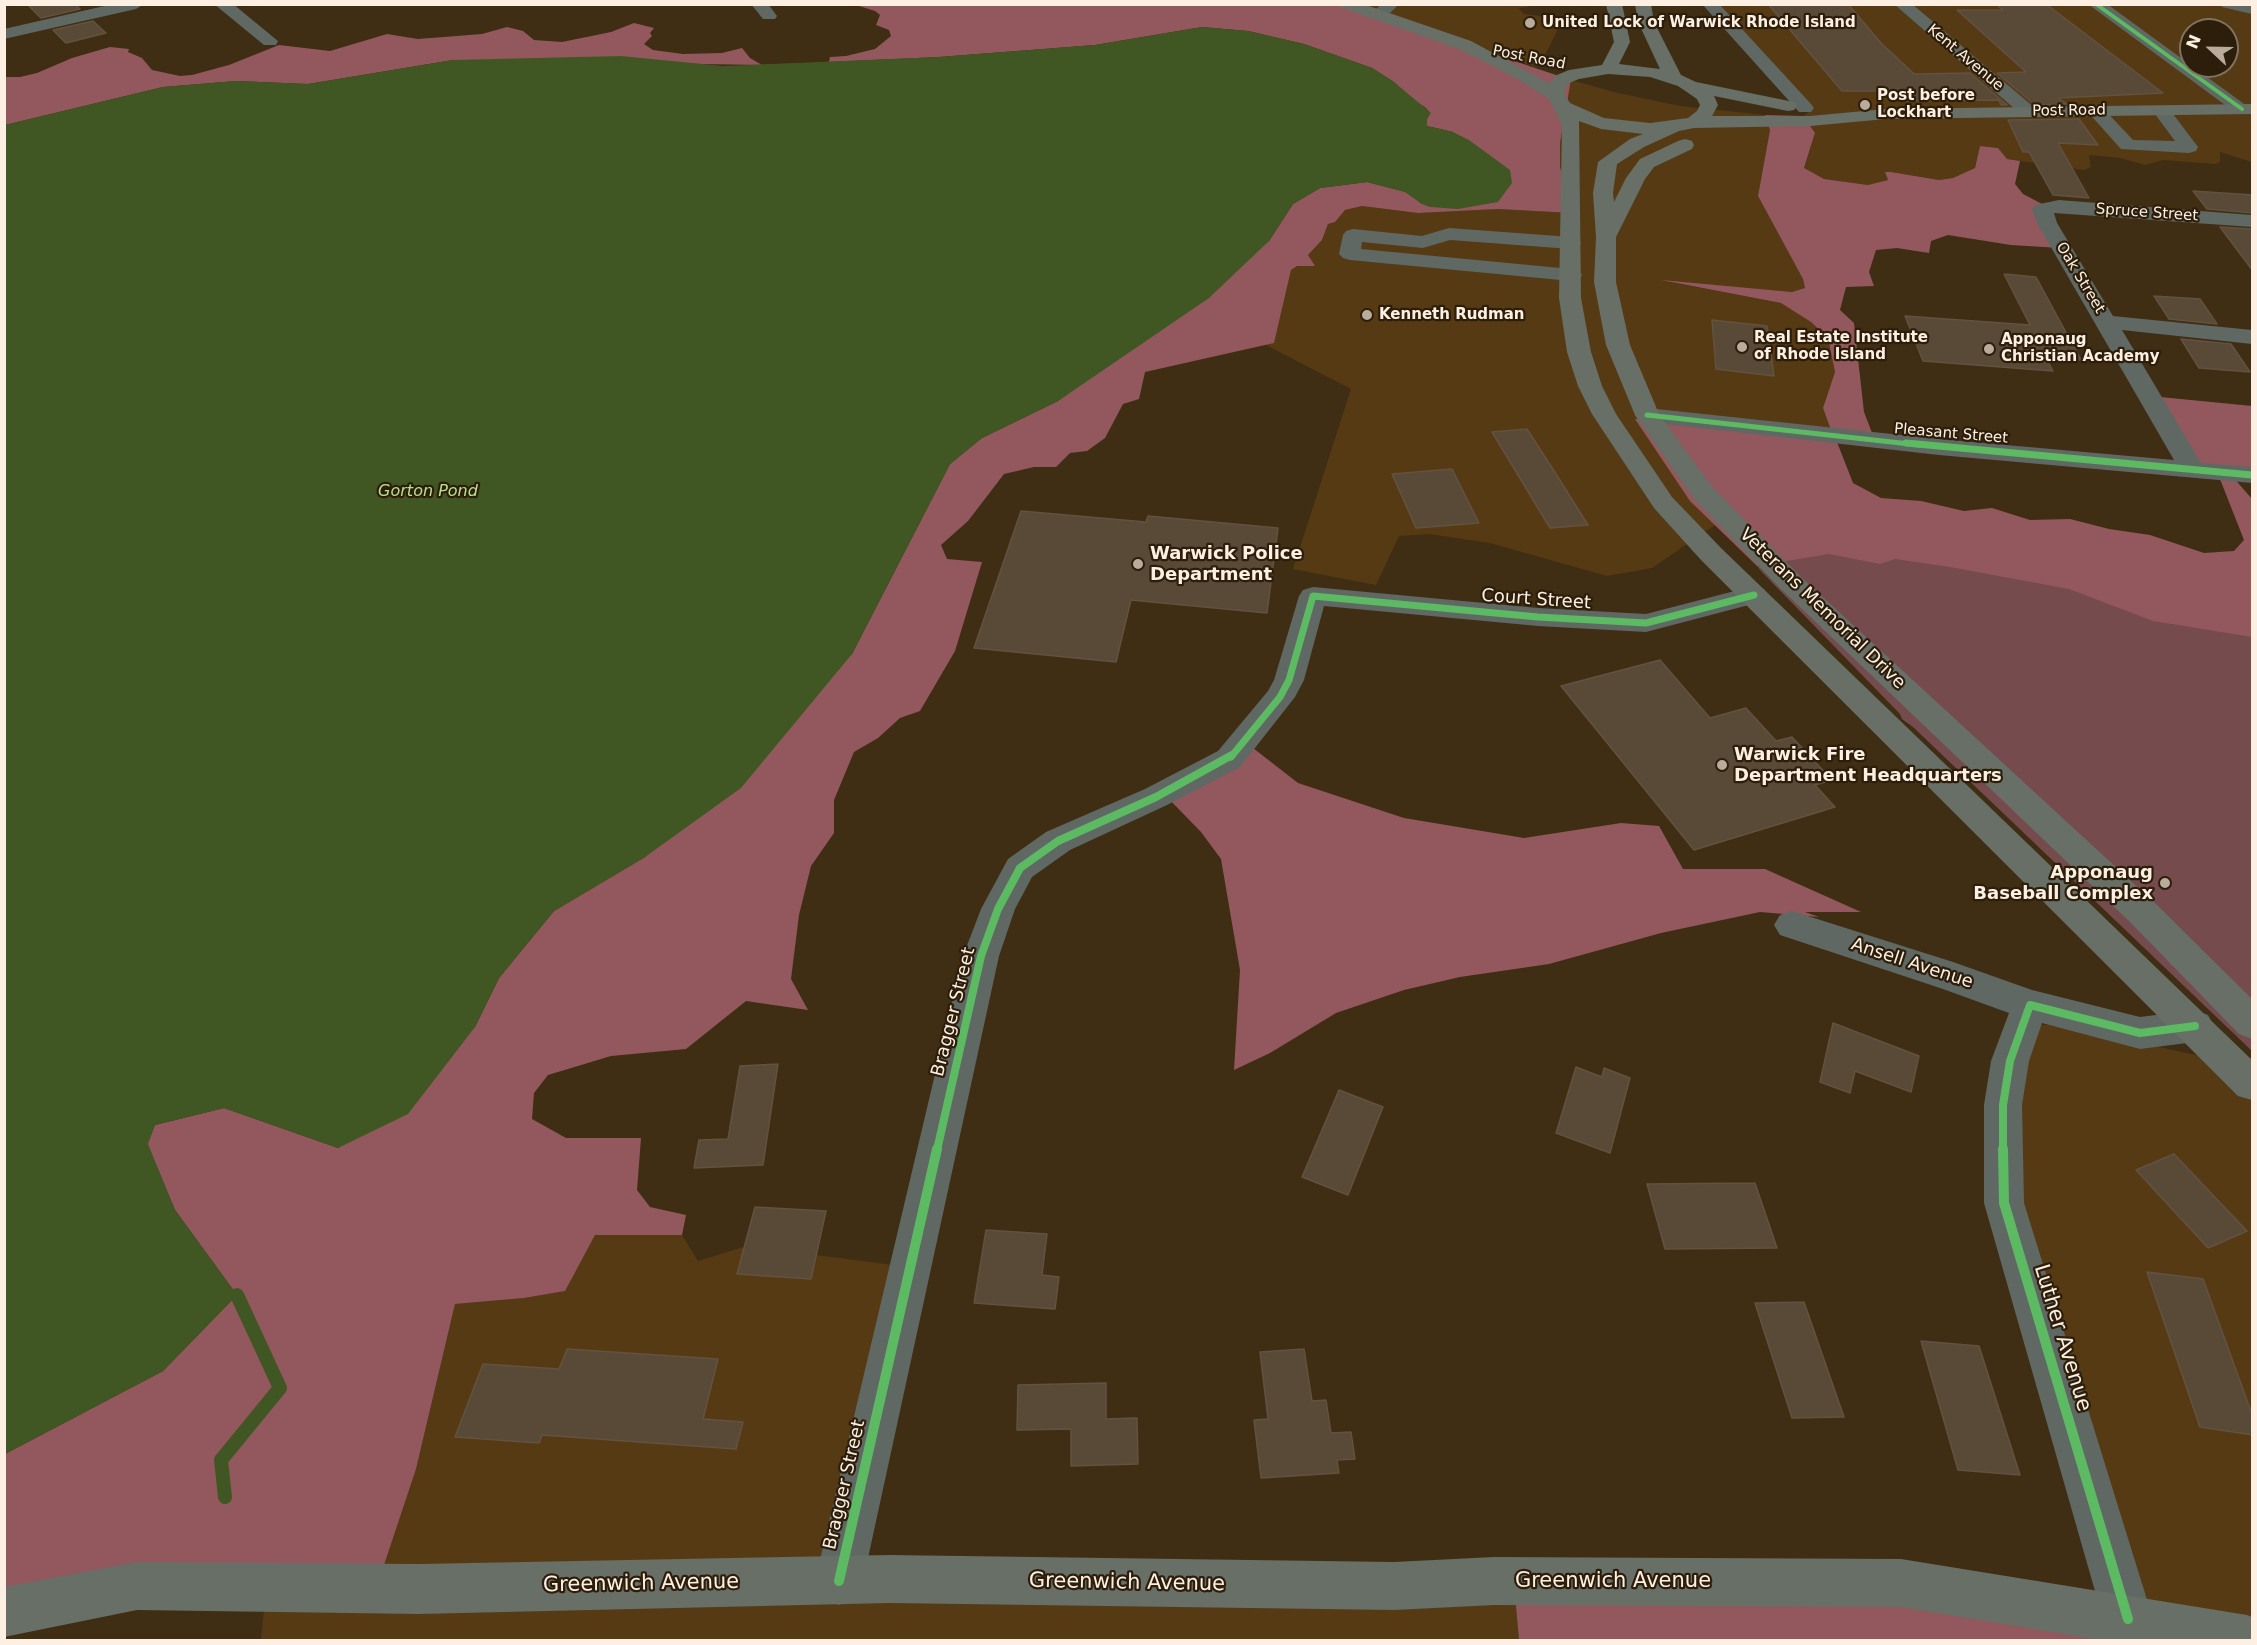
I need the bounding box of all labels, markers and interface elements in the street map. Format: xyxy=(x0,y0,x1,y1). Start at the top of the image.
place label: United Lock of Warwick Rhode Island xyxy=(1542,14,1856,32)
marker: United Lock of Warwick Rhode Island xyxy=(1523,16,1537,30)
north arrow xyxy=(2179,18,2239,78)
street label: Kent Avenue xyxy=(1923,21,2007,95)
text: N xyxy=(2182,32,2205,52)
street label: Post Road xyxy=(1491,42,1567,74)
place label: Post before Lockhart xyxy=(1877,87,1975,122)
marker: Post before Lockhart xyxy=(1858,98,1872,112)
street label: Post Road xyxy=(2032,101,2106,121)
street label: Spruce Street xyxy=(2095,200,2199,226)
street label: Oak Street xyxy=(2052,239,2108,317)
place label: Kenneth Rudman xyxy=(1379,306,1525,324)
marker: Kenneth Rudman xyxy=(1360,308,1374,322)
place label: Real Estate Institute of Rhode Island xyxy=(1754,329,1928,364)
place label: Apponaug Christian Academy xyxy=(2001,331,2159,366)
marker: Real Estate Institute of Rhode Island xyxy=(1735,340,1749,354)
marker: Apponaug Christian Academy xyxy=(1982,342,1996,356)
street label: Pleasant Street xyxy=(1893,420,2009,448)
water label: Gorton Pond xyxy=(378,482,478,502)
street label: Veterans Memorial Drive xyxy=(1735,524,1909,694)
place label: Warwick Police Department xyxy=(1150,543,1303,586)
marker: Warwick Police Department xyxy=(1131,557,1145,571)
street label: Court Street xyxy=(1480,585,1592,615)
place label: Warwick Fire Department Headquarters xyxy=(1734,744,2002,786)
marker: Warwick Fire Department Headquarters xyxy=(1715,758,1729,772)
place label: Apponaug Baseball Complex xyxy=(1973,862,2153,904)
marker: Apponaug Baseball Complex xyxy=(2158,876,2172,890)
street label: Ansell Avenue xyxy=(1848,934,1976,994)
street label: Bragger Street xyxy=(927,945,981,1079)
street label: Luther Avenue xyxy=(2028,1261,2096,1415)
street label: Bragger Street xyxy=(820,1418,870,1552)
street label: Greenwich Avenue xyxy=(1029,1569,1225,1597)
street label: Greenwich Avenue xyxy=(1515,1569,1711,1595)
street label: Greenwich Avenue xyxy=(543,1570,739,1598)

